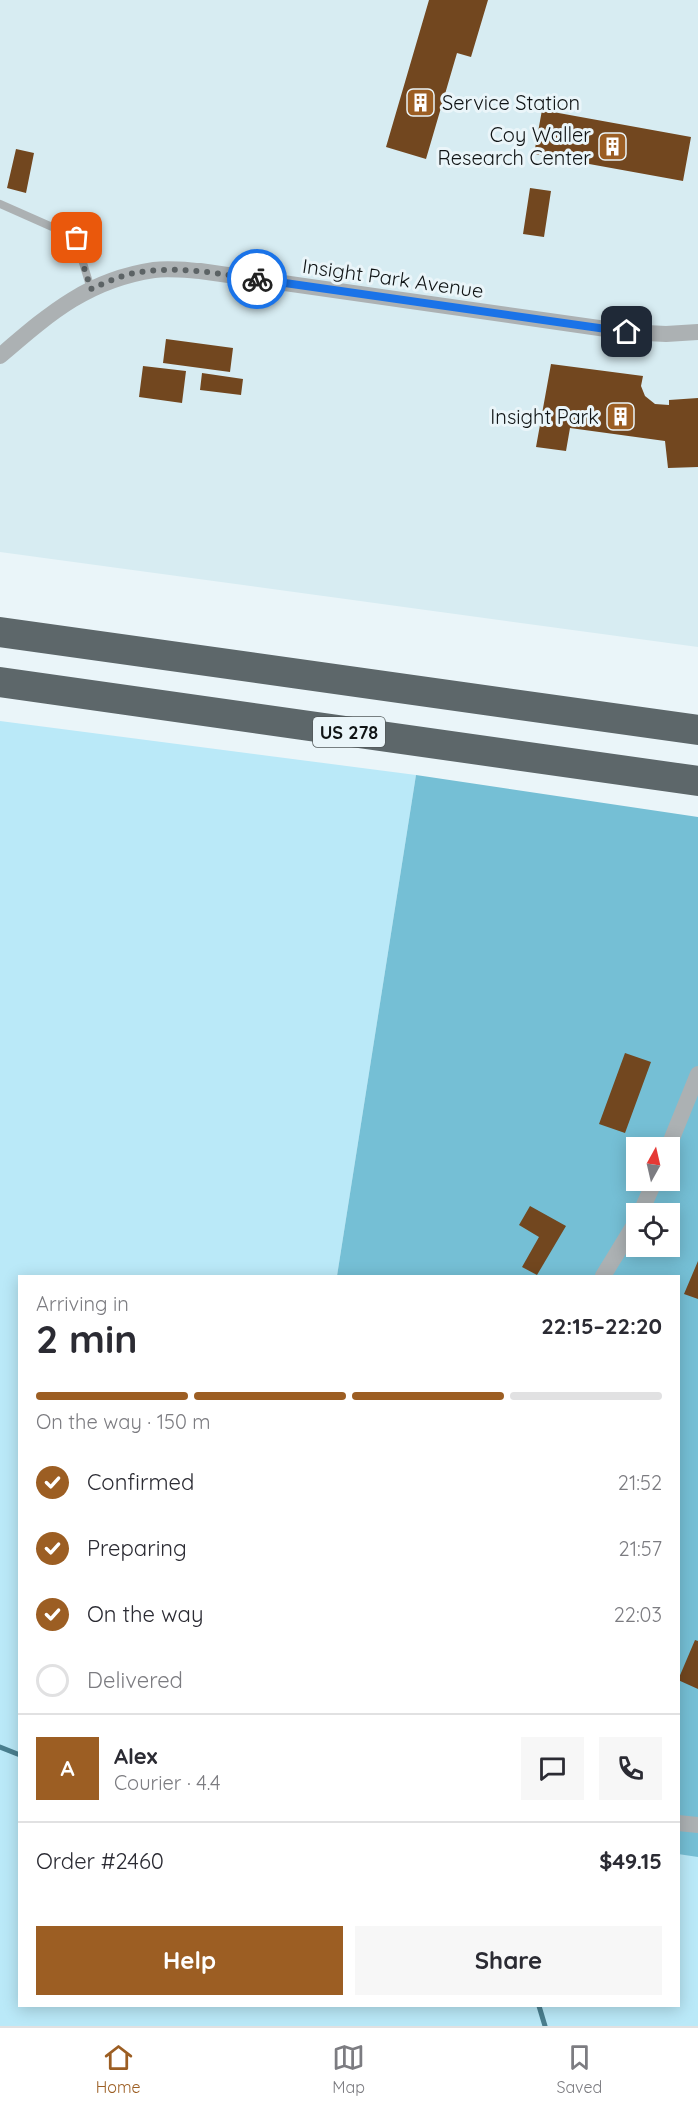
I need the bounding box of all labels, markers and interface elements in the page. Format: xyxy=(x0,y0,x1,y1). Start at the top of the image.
building icon: Service Station xyxy=(405,86,437,118)
place label: Service Station xyxy=(442,90,580,115)
place label: Coy Waller Research Center xyxy=(437,122,591,170)
building icon: Coy Waller Research Center xyxy=(596,130,628,162)
pin xyxy=(51,212,102,263)
icon: bag xyxy=(60,221,93,254)
courier xyxy=(227,249,287,309)
street label: Insight Park Avenue xyxy=(301,253,485,303)
icon: bike xyxy=(241,263,274,296)
pin xyxy=(601,306,652,357)
icon: home xyxy=(610,315,643,348)
building icon: Insight Park xyxy=(604,400,636,432)
place label: Insight Park xyxy=(490,404,599,429)
road number: US 278 xyxy=(313,717,385,747)
north arrow xyxy=(626,1137,680,1191)
map controls xyxy=(626,1137,680,1257)
button: locate xyxy=(626,1203,680,1257)
text: Arriving in xyxy=(36,1291,129,1316)
text: 22:15–22:20 xyxy=(541,1312,662,1340)
text: 2 min xyxy=(36,1314,138,1363)
text: On the way · 150 m xyxy=(36,1409,211,1434)
icon: check xyxy=(36,1466,69,1499)
text: Confirmed xyxy=(87,1468,194,1496)
text: 21:52 xyxy=(618,1470,662,1495)
icon: check xyxy=(36,1532,69,1565)
text: Preparing xyxy=(87,1534,187,1562)
text: 21:57 xyxy=(619,1536,662,1561)
icon: check xyxy=(36,1598,69,1631)
text: On the way xyxy=(87,1600,203,1628)
text: 22:03 xyxy=(614,1602,662,1627)
text: Delivered xyxy=(87,1666,183,1694)
button: chat xyxy=(521,1737,584,1800)
button: phone xyxy=(599,1737,662,1800)
text: Alex xyxy=(114,1742,157,1770)
text: A xyxy=(60,1754,75,1782)
text: Courier · 4.4 xyxy=(114,1770,220,1795)
text: Order #2460 xyxy=(36,1847,164,1875)
text: $49.15 xyxy=(599,1847,662,1875)
button: Help xyxy=(36,1926,343,1995)
button: Share xyxy=(355,1926,662,1995)
tab: Home xyxy=(96,2041,141,2097)
tab: Map xyxy=(332,2041,365,2097)
tab: Saved xyxy=(557,2041,602,2097)

